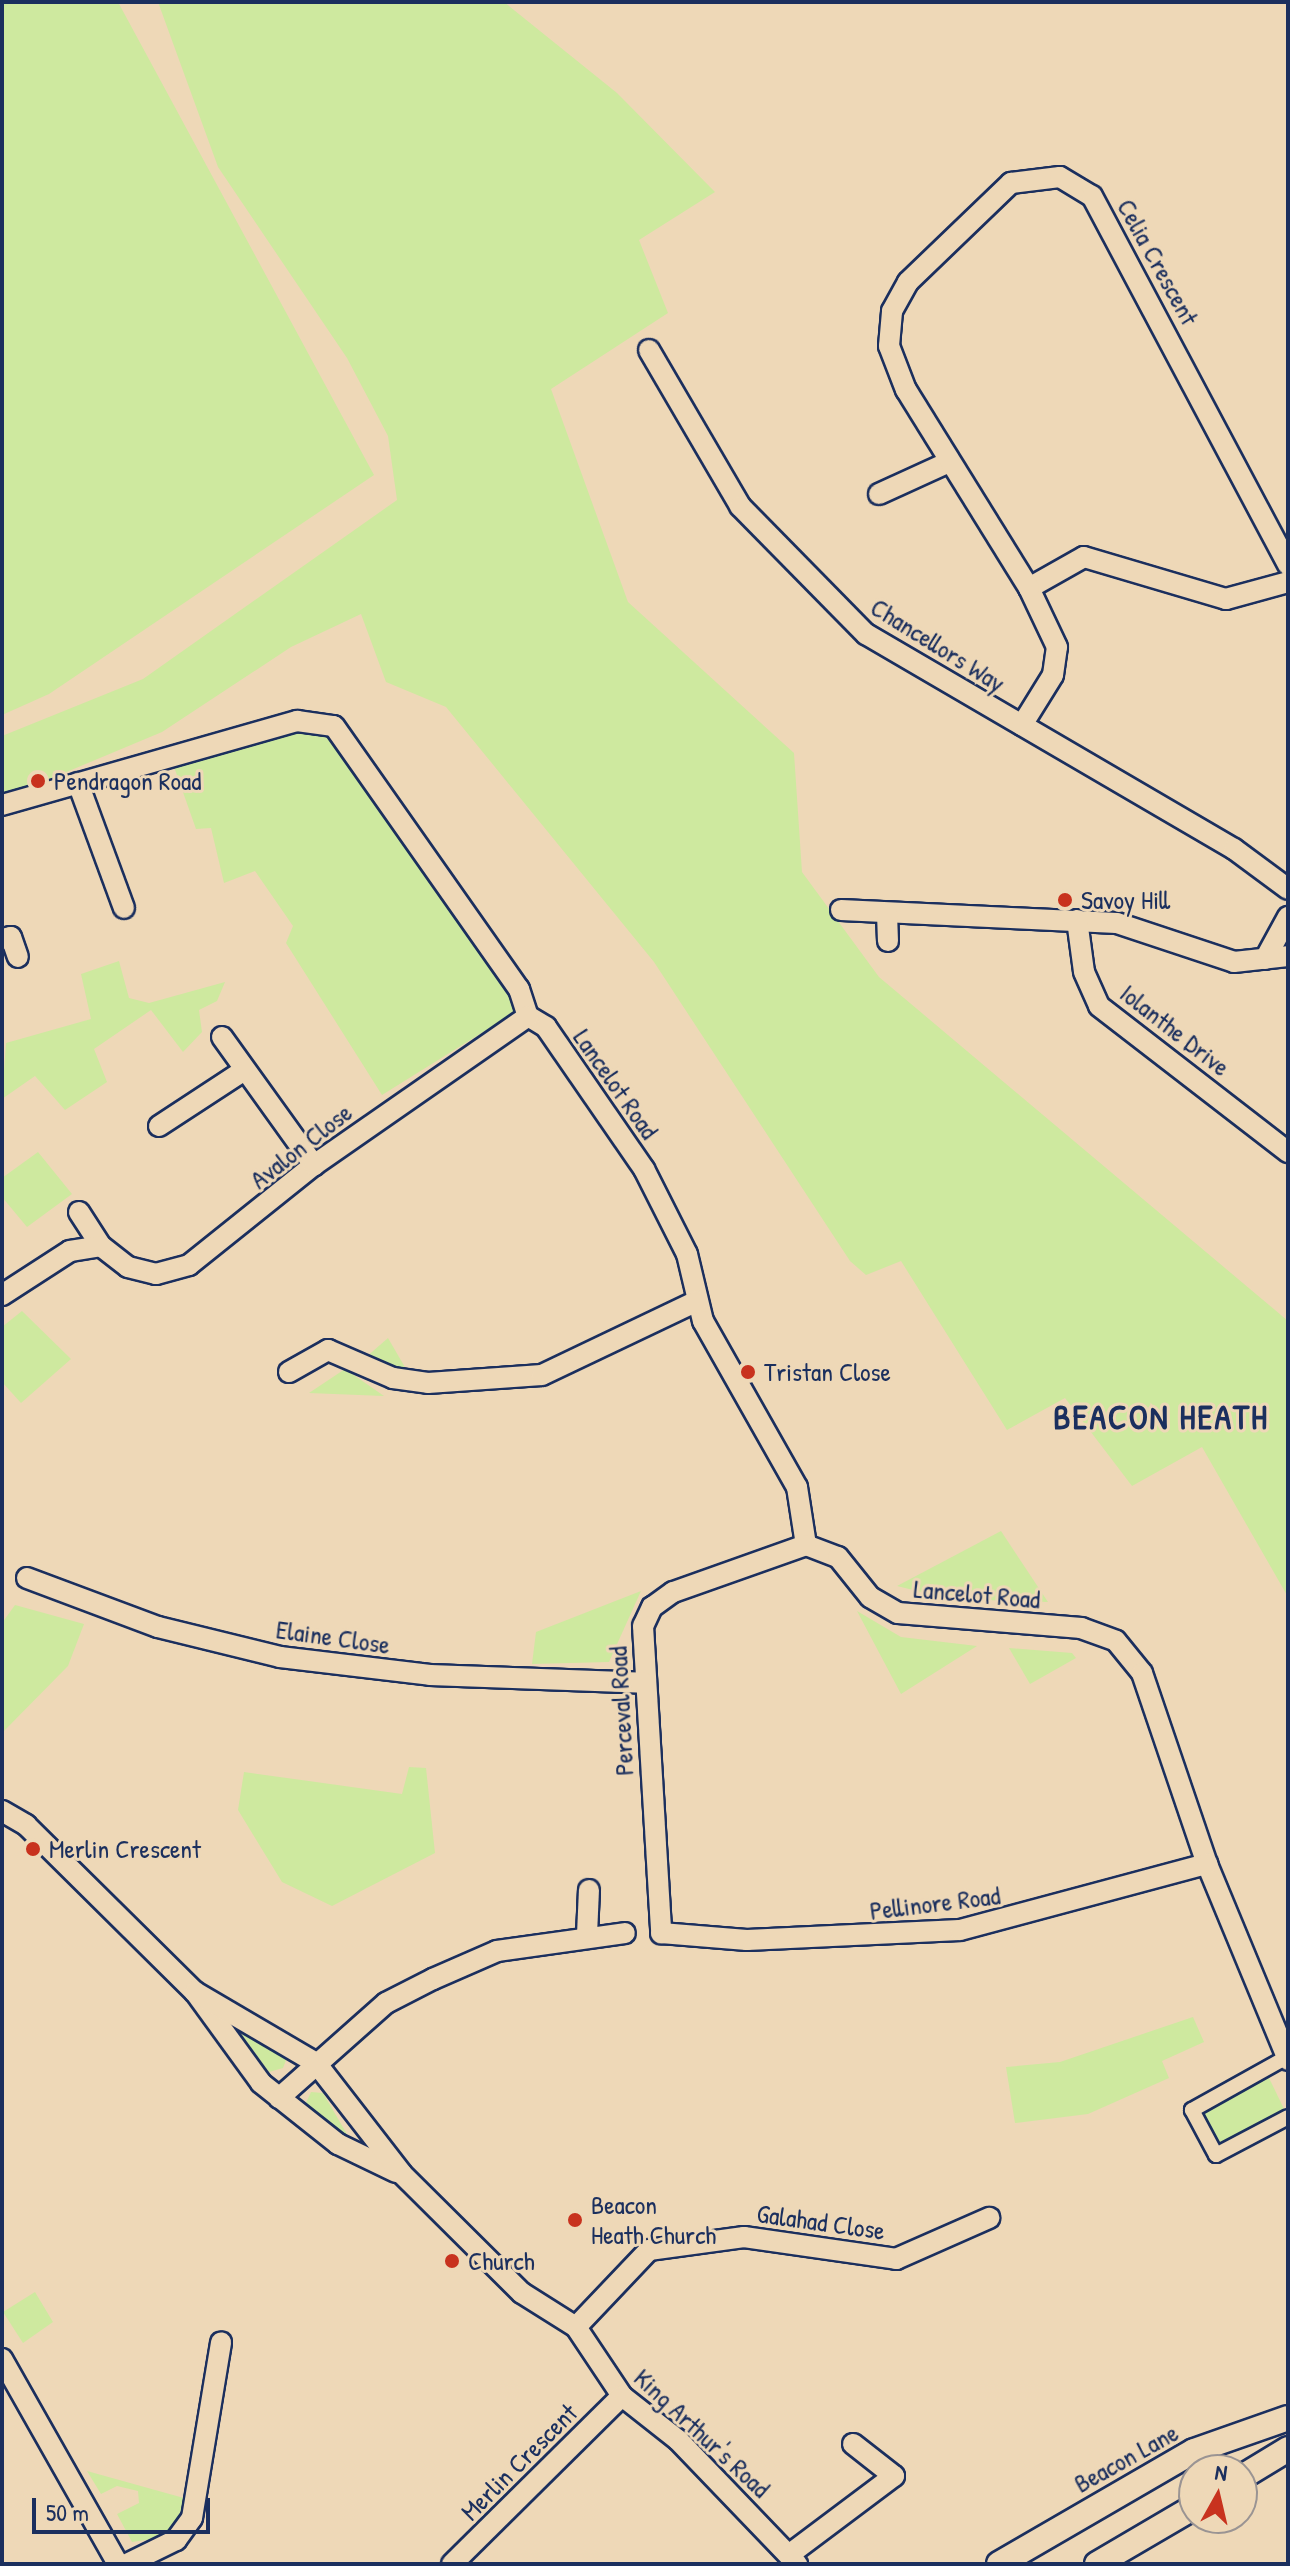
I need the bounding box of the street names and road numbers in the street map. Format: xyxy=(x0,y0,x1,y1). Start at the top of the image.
street label: Celia Crescent xyxy=(1111,194,1205,330)
street label: Chancellors Way xyxy=(865,591,1011,699)
street label: Iolanthe Drive xyxy=(1114,978,1236,1082)
street label: Lancelot Road xyxy=(567,1023,665,1145)
street label: Avalon Close xyxy=(244,1097,358,1195)
street label: Lancelot Road xyxy=(912,1573,1042,1615)
street label: Elaine Close xyxy=(274,1614,392,1660)
street label: Perceval Road xyxy=(602,1646,640,1776)
street label: Pellinore Road xyxy=(868,1880,1002,1926)
street label: Galahad Close xyxy=(755,2198,887,2246)
street label: King Arthur's Road xyxy=(628,2362,776,2504)
street label: Merlin Crescent xyxy=(454,2397,584,2527)
street label: Beacon Lane xyxy=(1069,2417,1183,2499)

